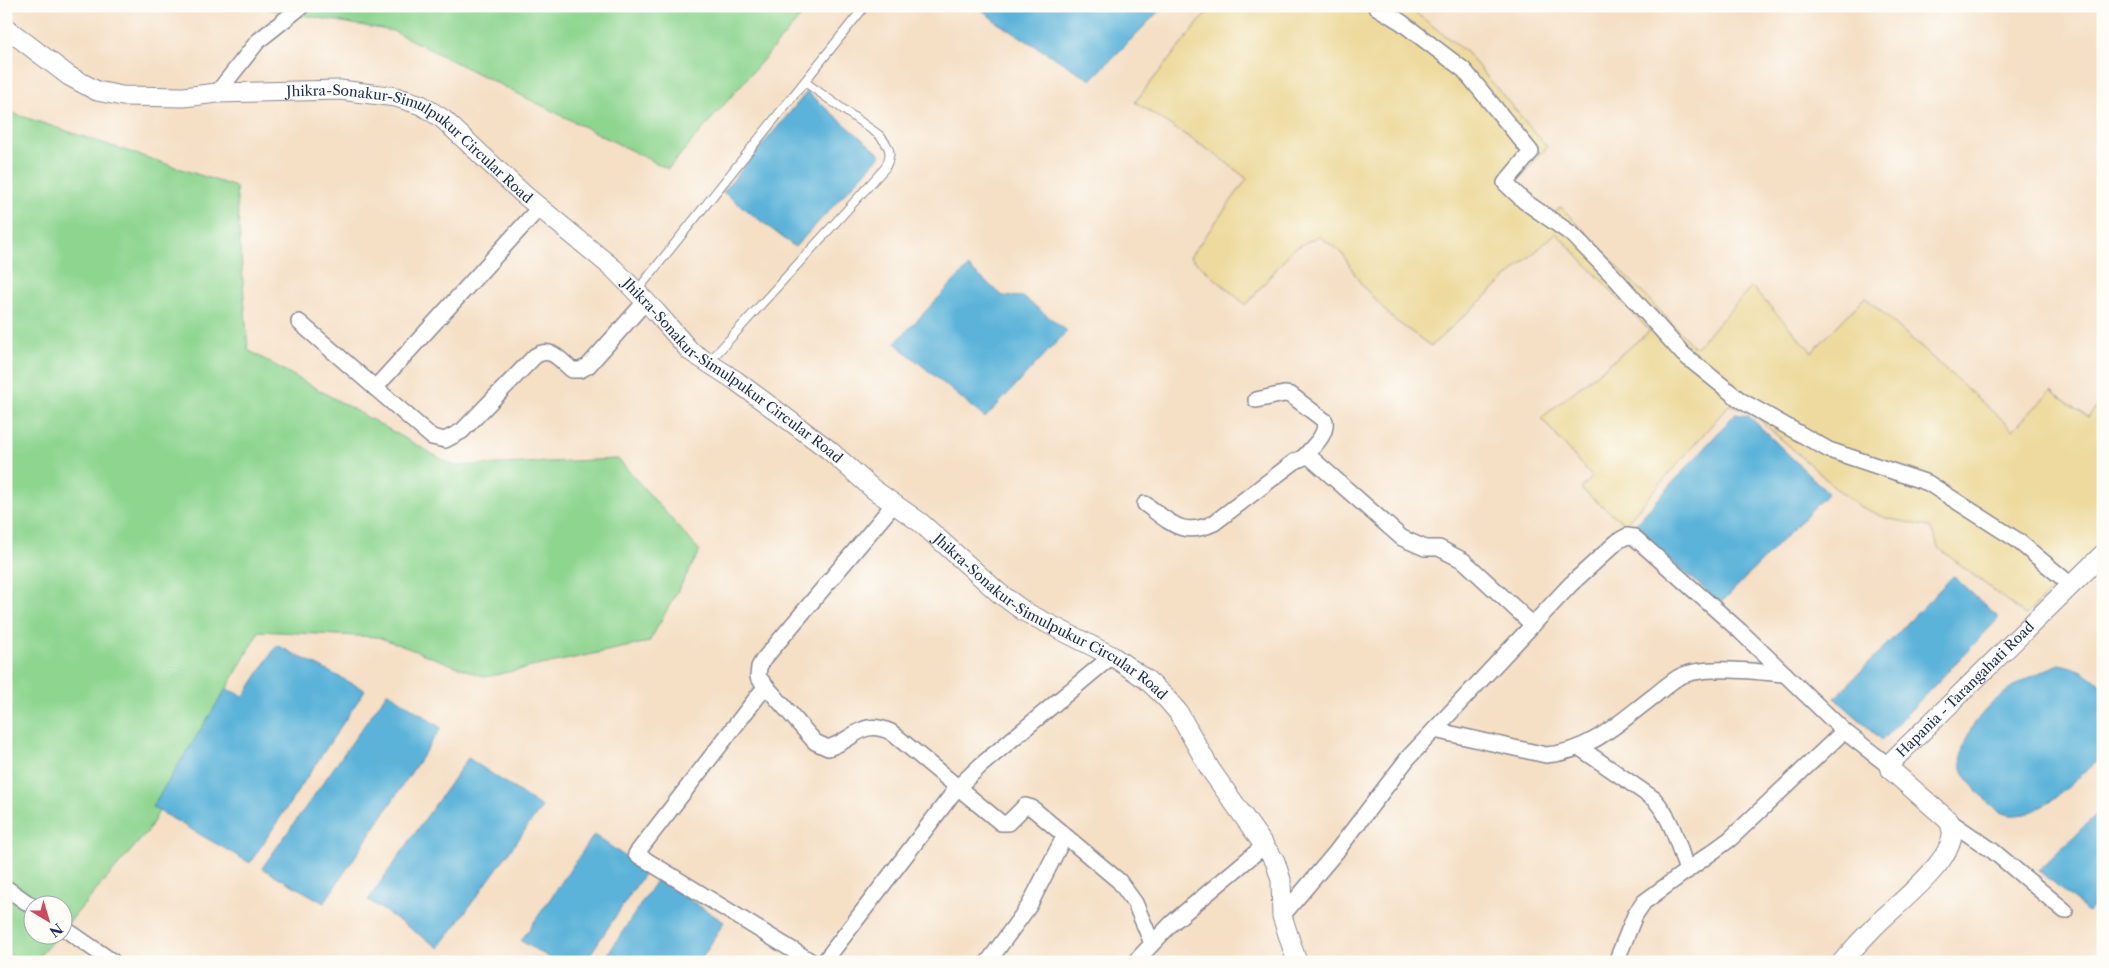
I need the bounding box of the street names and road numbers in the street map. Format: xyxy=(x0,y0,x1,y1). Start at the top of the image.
street label: Jhikra-Sonakur-Simulpukur Circular Road xyxy=(284,81,537,207)
street label: Jhikra-Sonakur-Simulpukur Circular Road xyxy=(617,273,847,467)
street label: Jhikra-Sonakur-Simulpukur Circular Road xyxy=(928,528,1171,704)
street label: Hapania - Tarangahati Road xyxy=(1892,617,2038,761)

